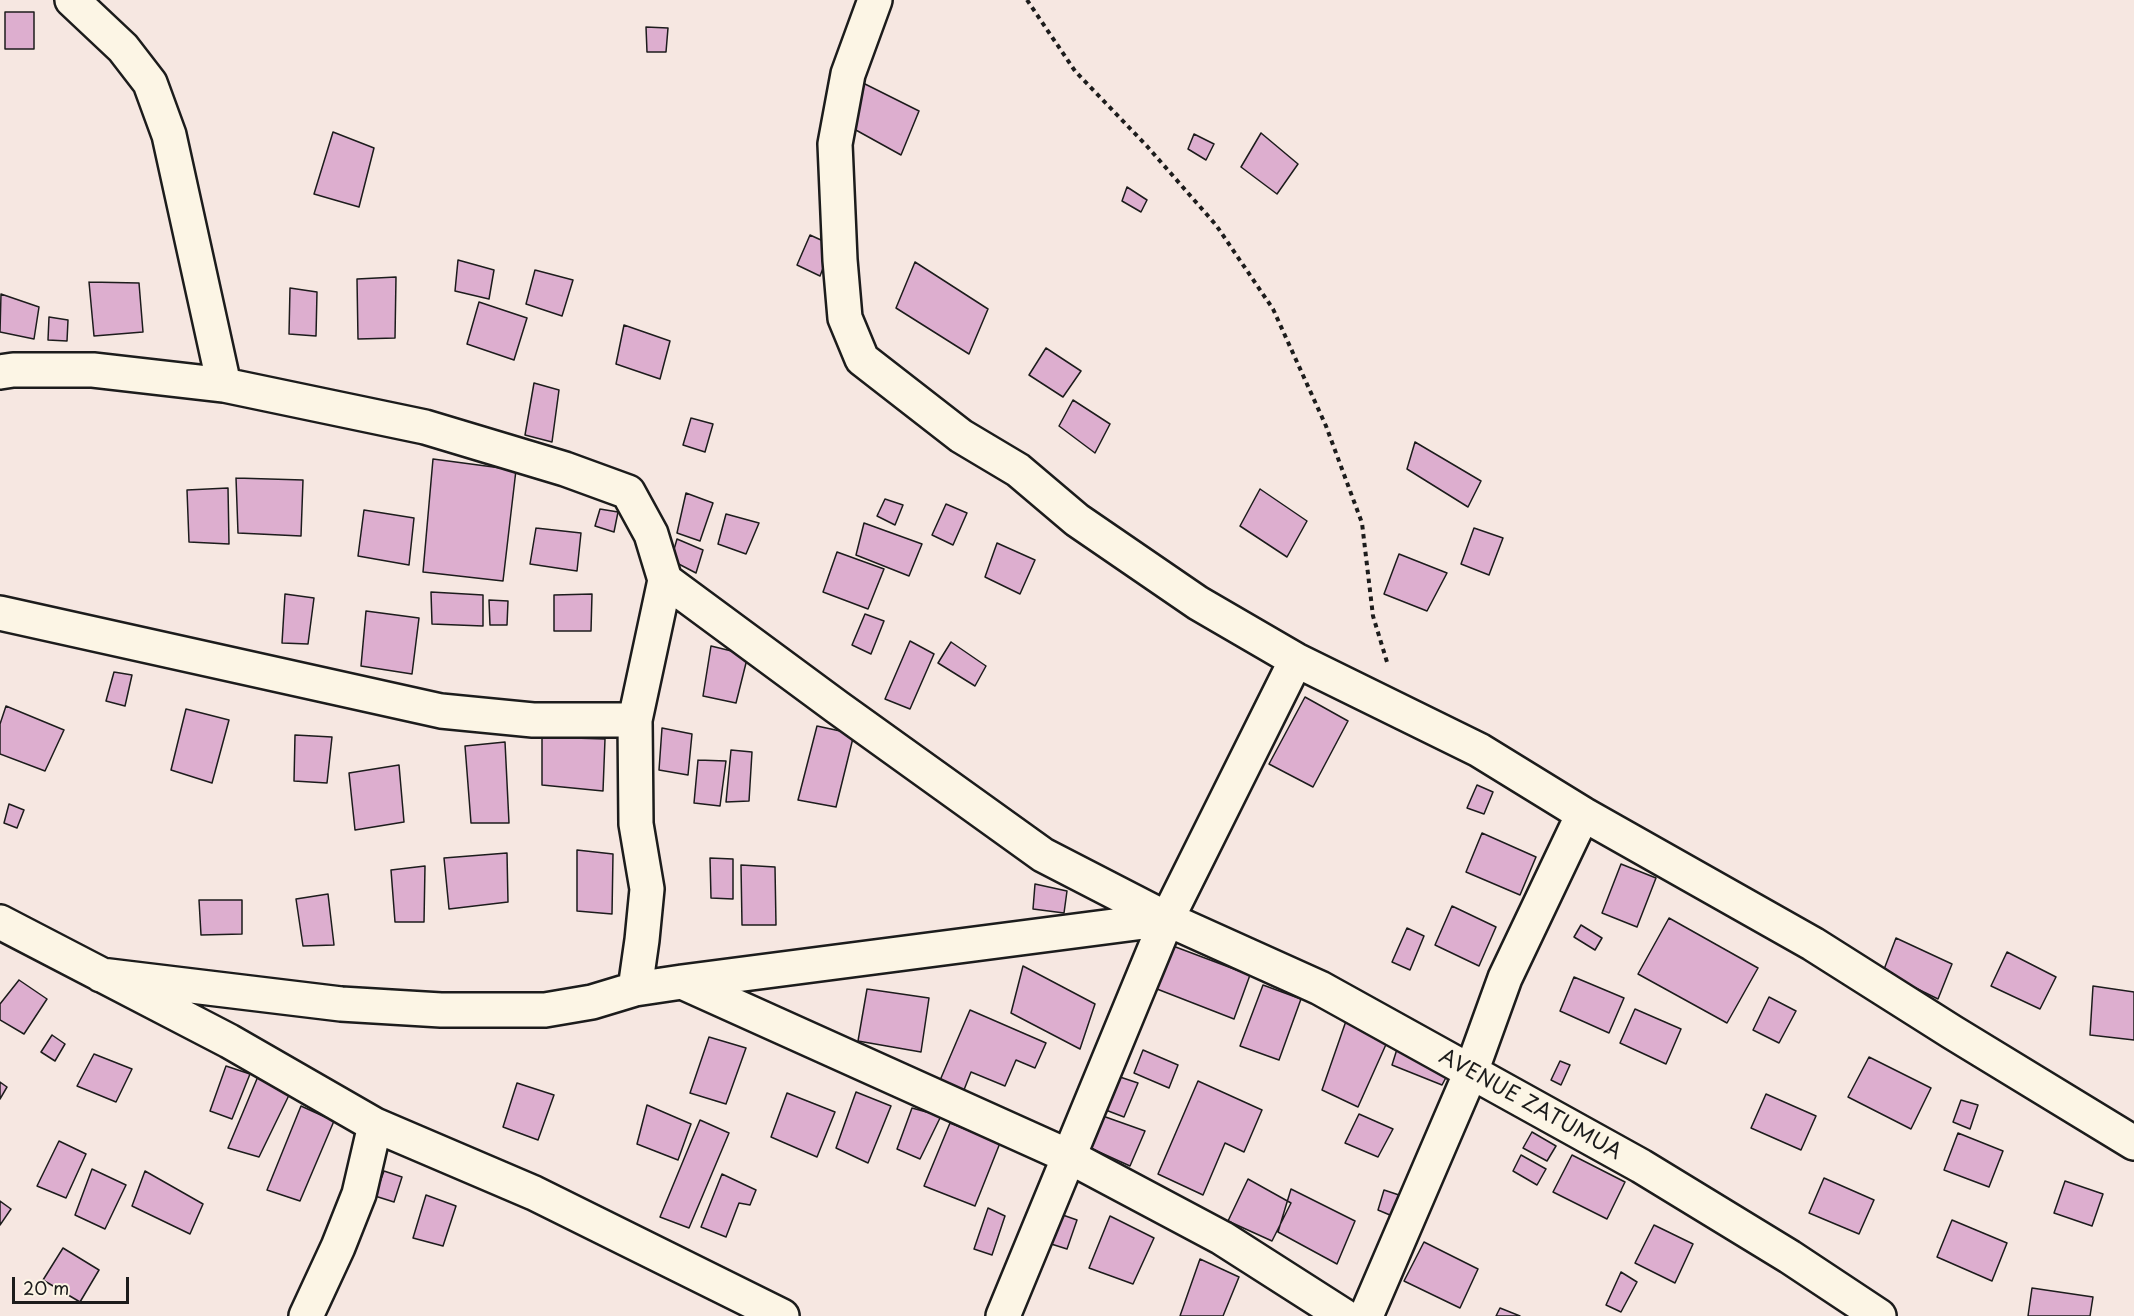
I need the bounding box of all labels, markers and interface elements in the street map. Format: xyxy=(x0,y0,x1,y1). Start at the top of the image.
street label: AVENUE ZATUMUA xyxy=(1435,1044,1625,1166)
scale bar xyxy=(15,1265,132,1303)
text: 20 m xyxy=(23,1274,69,1301)

